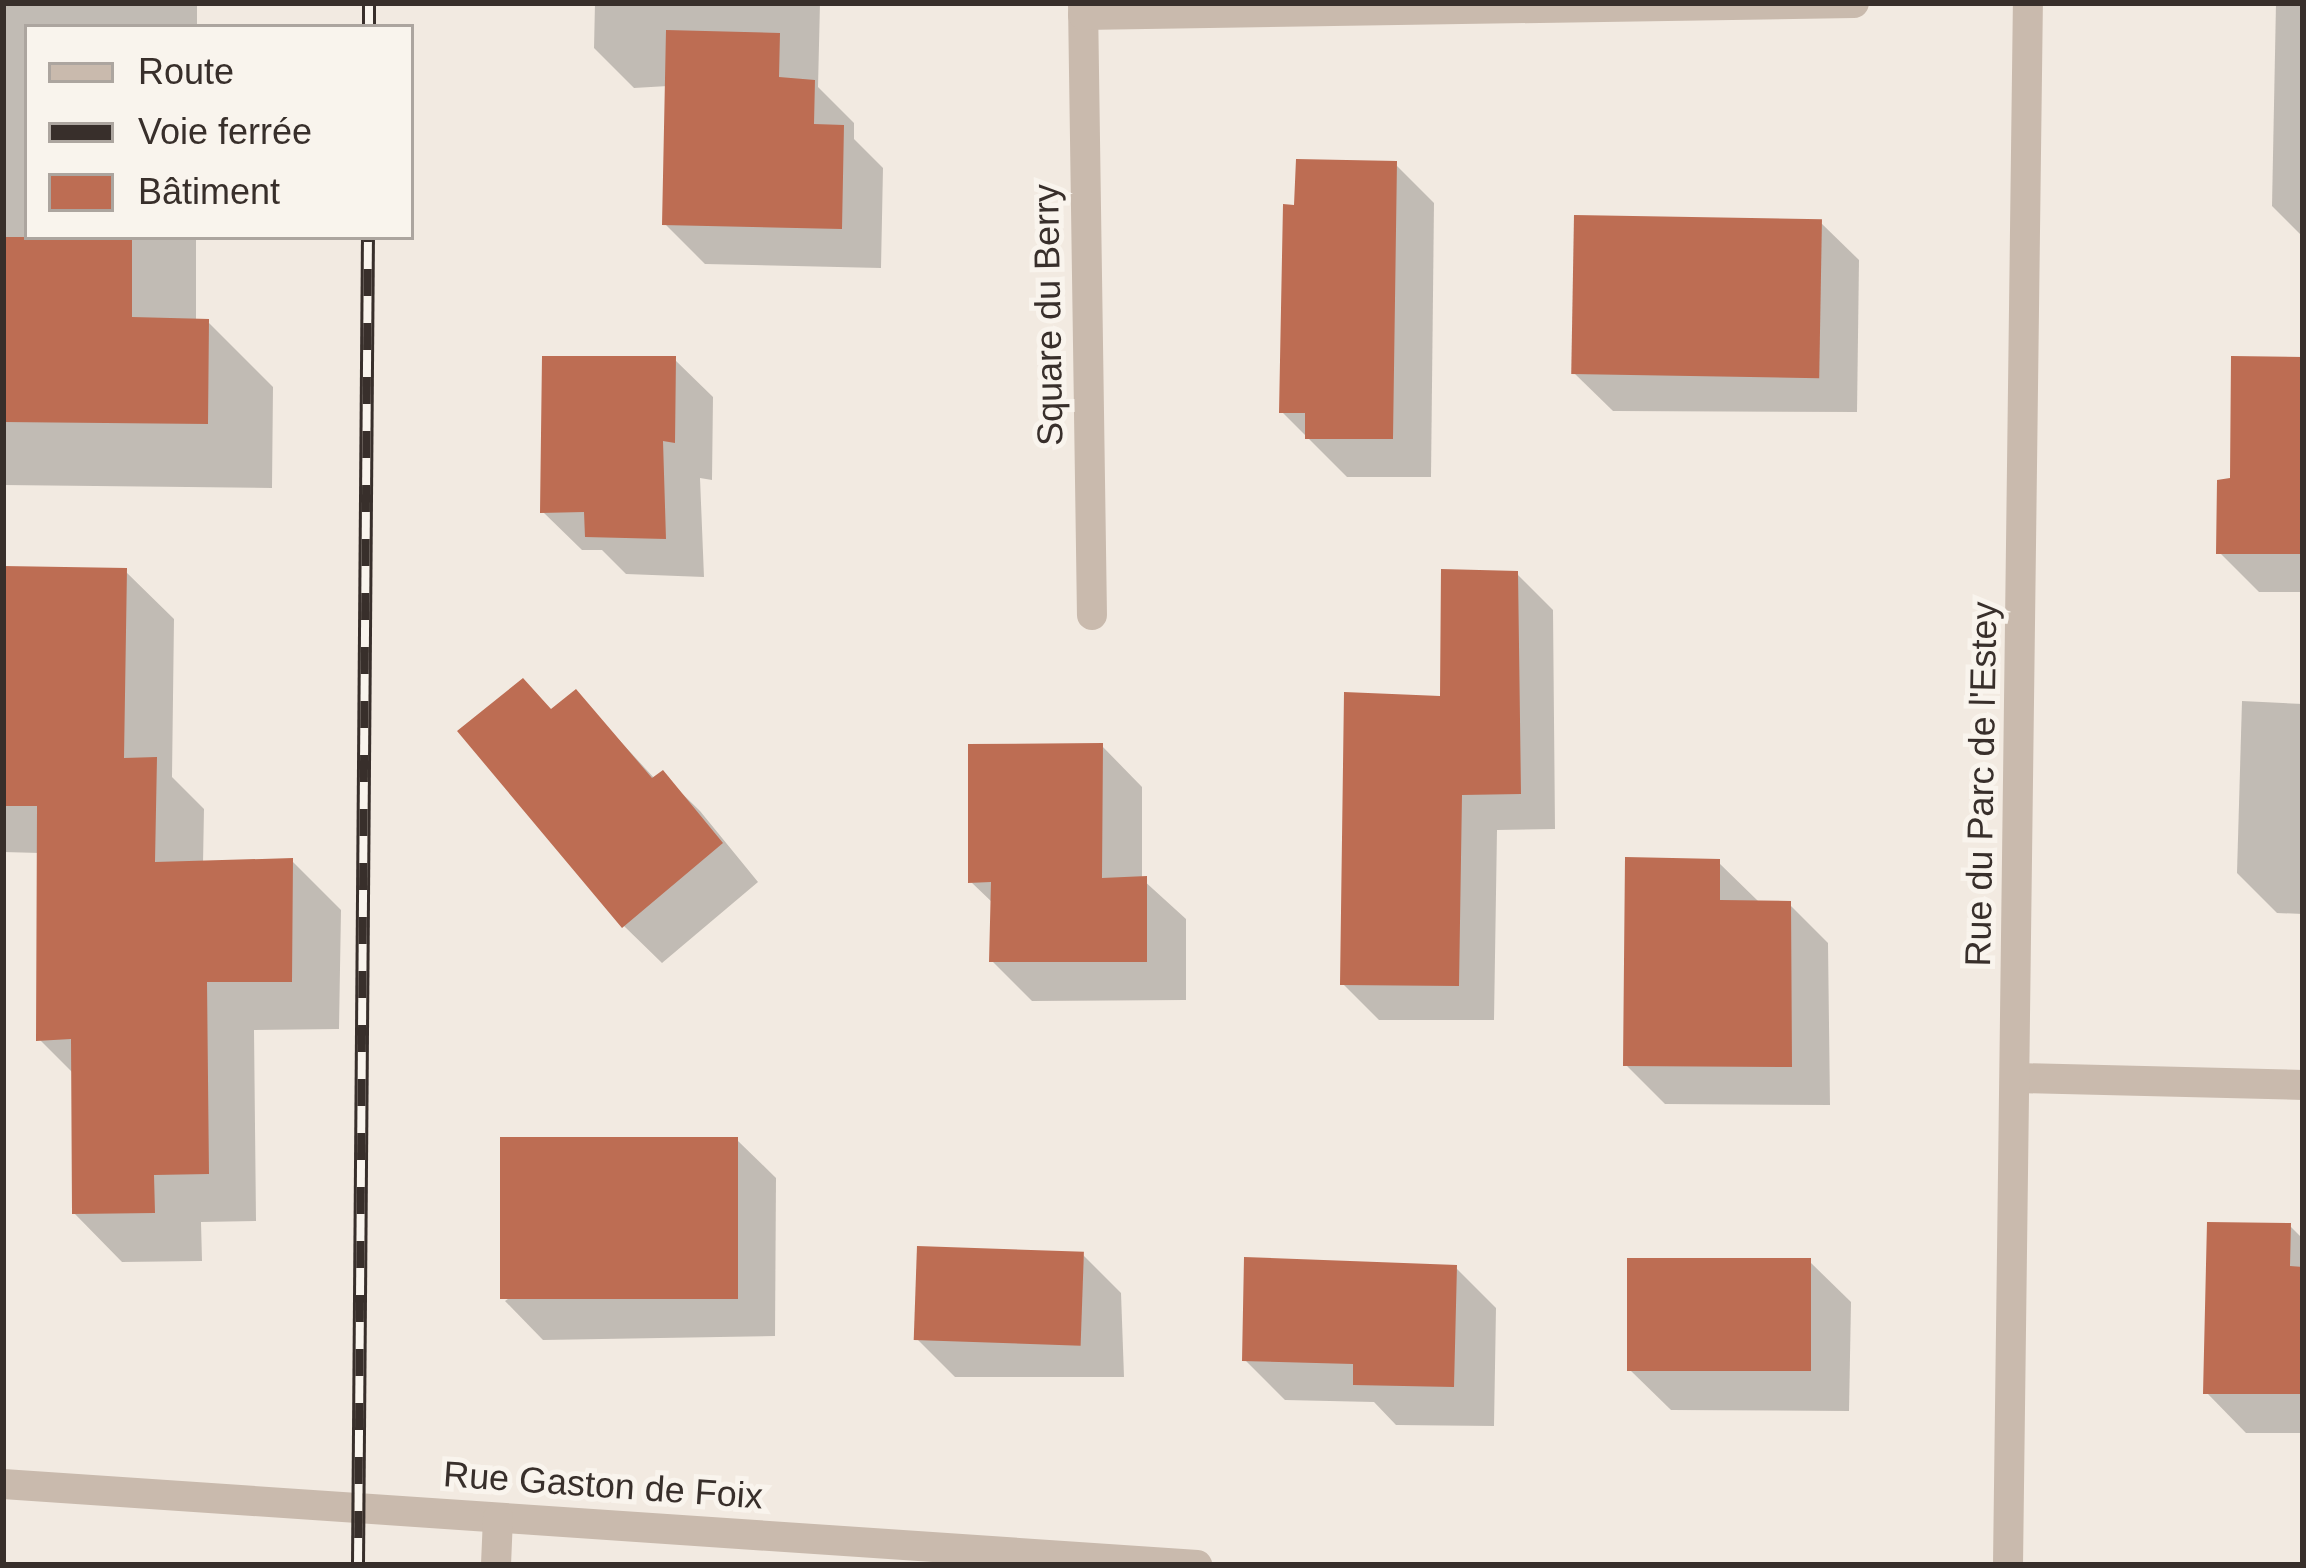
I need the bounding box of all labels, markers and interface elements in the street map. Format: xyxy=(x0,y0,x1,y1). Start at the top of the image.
legend xyxy=(24,24,414,240)
text: Route xyxy=(138,51,234,92)
text: Voie ferrée xyxy=(138,111,312,152)
text: Bâtiment xyxy=(138,171,280,212)
street label: Square du Berry xyxy=(1024,184,1072,446)
street label: Rue du Parc de l'Estey xyxy=(1956,601,2006,967)
street label: Rue Gaston de Foix xyxy=(442,1452,764,1518)

